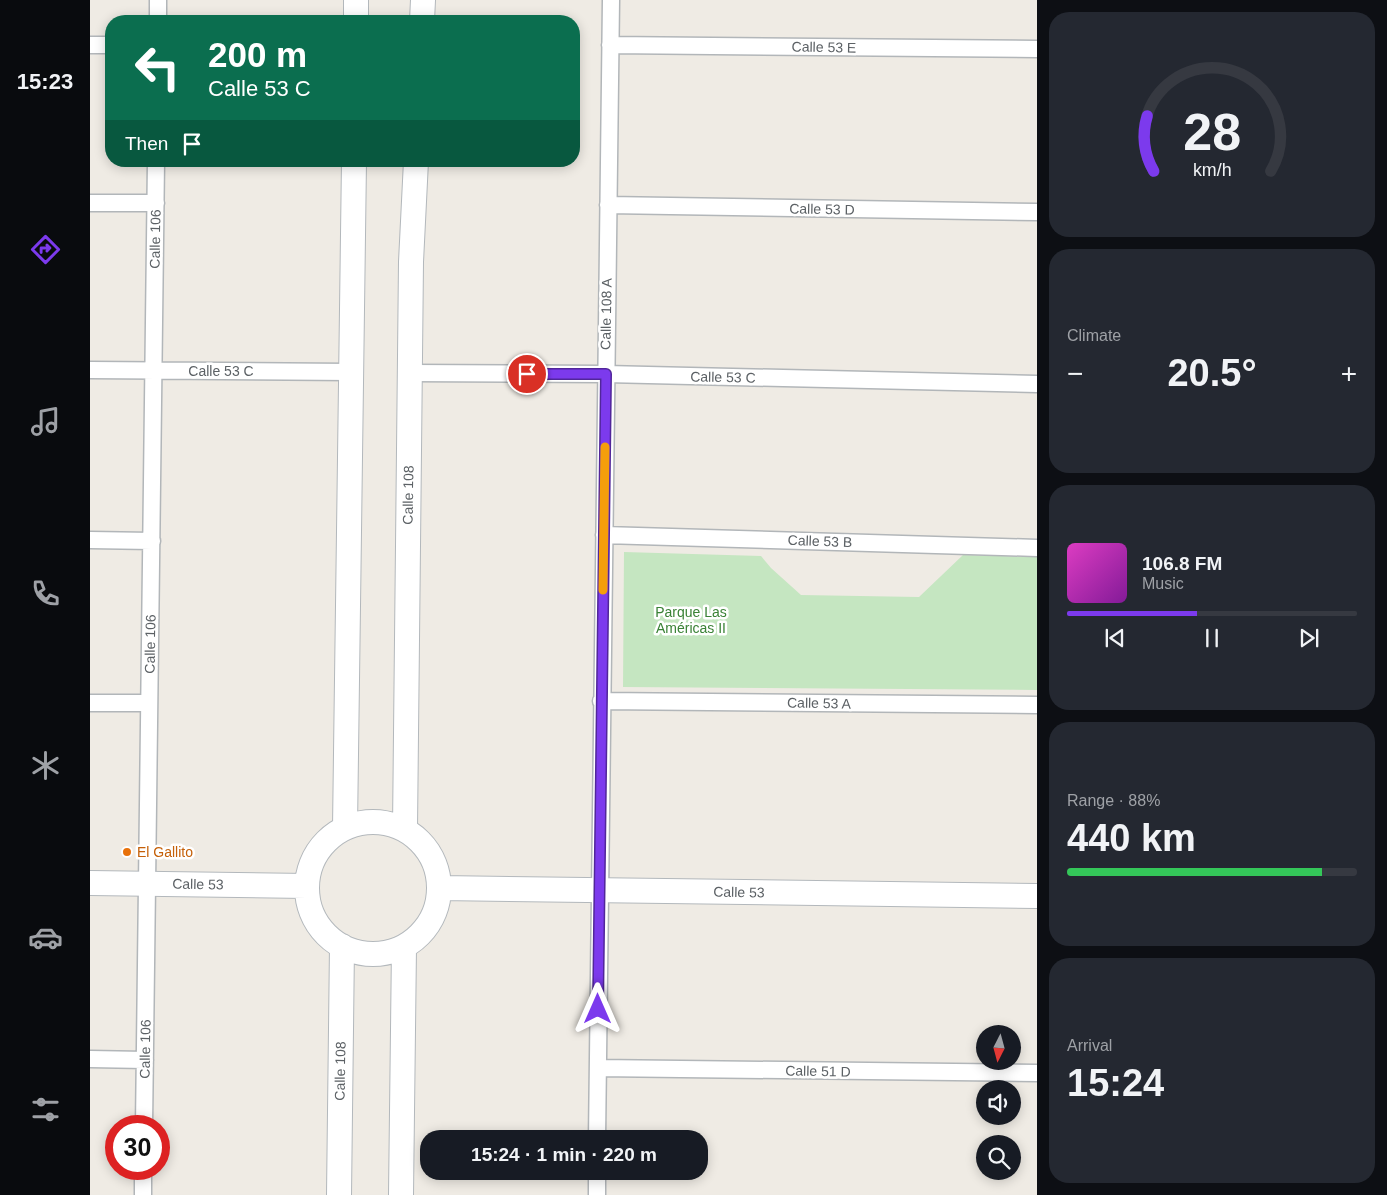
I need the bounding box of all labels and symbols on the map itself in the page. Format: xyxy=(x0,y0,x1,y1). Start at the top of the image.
street label: Calle 53 E xyxy=(792,38,856,56)
street label: Calle 53 D xyxy=(789,200,855,218)
street label: Calle 106 xyxy=(146,209,164,269)
street label: Calle 108 A xyxy=(597,277,615,350)
pin xyxy=(506,353,548,395)
street label: Calle 53 C xyxy=(188,363,254,379)
street label: Calle 53 C xyxy=(690,368,756,386)
street label: Calle 108 xyxy=(399,465,417,525)
street label: Calle 53 B xyxy=(787,532,853,550)
park label: Parque Las Américas II xyxy=(655,604,727,636)
street label: Calle 106 xyxy=(141,614,159,674)
street label: Calle 53 A xyxy=(787,694,852,712)
place label: El Gallito xyxy=(137,844,193,860)
marker: El Gallito xyxy=(121,846,133,858)
street label: Calle 53 xyxy=(172,876,224,892)
street label: Calle 53 xyxy=(713,884,765,900)
position arrow xyxy=(571,982,623,1034)
street label: Calle 106 xyxy=(136,1019,154,1079)
north arrow xyxy=(976,1025,1021,1070)
street label: Calle 108 xyxy=(331,1041,349,1101)
street label: Calle 51 D xyxy=(785,1062,851,1080)
speed limit sign: 30 xyxy=(105,1115,170,1180)

